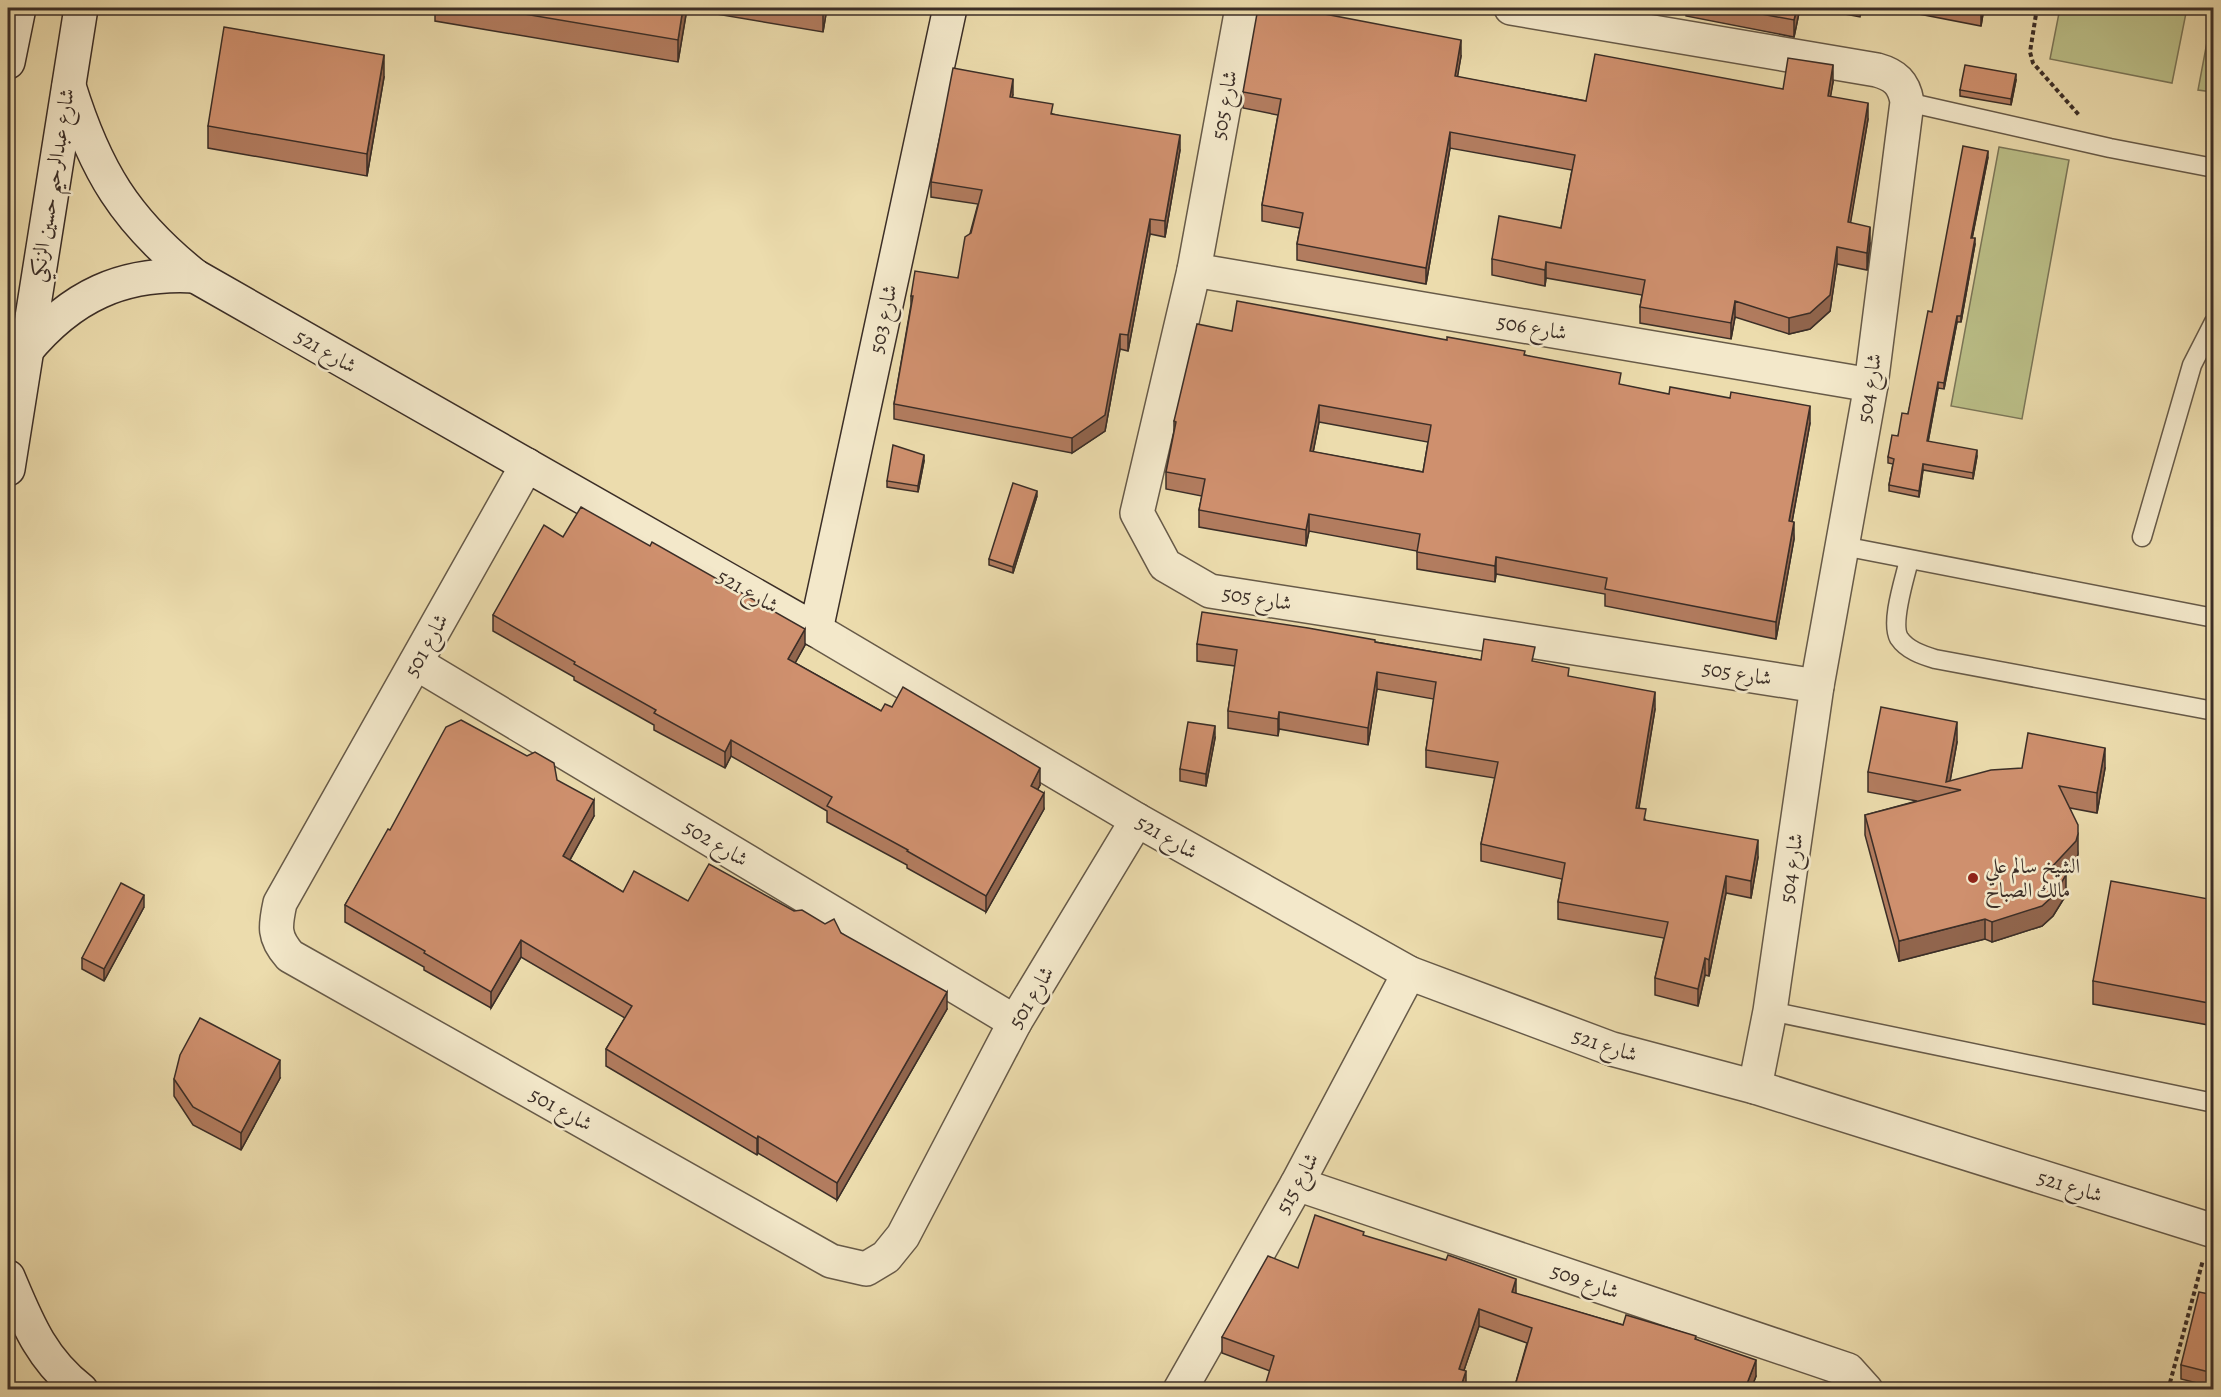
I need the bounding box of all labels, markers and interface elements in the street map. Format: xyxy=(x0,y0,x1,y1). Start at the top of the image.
street label: شارع 505 xyxy=(1204,68,1248,143)
street label: شارع عبدالرحيم حسين الزنكي xyxy=(23,86,88,285)
street label: شارع 503 xyxy=(862,282,908,357)
street label: شارع 506 xyxy=(1494,307,1569,351)
street label: شارع 521 xyxy=(288,322,362,383)
street label: شارع 504 xyxy=(1850,351,1892,426)
street label: شارع 521 xyxy=(710,562,784,623)
street label: شارع 505 xyxy=(1220,579,1294,621)
street label: شارع 501 xyxy=(397,608,458,683)
street label: شارع 505 xyxy=(1700,654,1774,696)
street label: شارع 521 xyxy=(1129,808,1203,869)
street label: شارع 502 xyxy=(676,813,754,877)
street label: شارع 504 xyxy=(1772,831,1814,905)
place label: الشيخ سالم علي مالك الصباح xyxy=(1985,852,2080,909)
marker: الشيخ سالم علي مالك الصباح xyxy=(1966,871,1980,885)
street label: شارع 501 xyxy=(1001,961,1064,1035)
street label: شارع 521 xyxy=(1568,1021,1641,1072)
street label: شارع 501 xyxy=(523,1080,598,1141)
street label: شارع 515 xyxy=(1269,1147,1329,1221)
street label: شارع 521 xyxy=(2033,1163,2106,1213)
street label: شارع 509 xyxy=(1546,1256,1623,1309)

